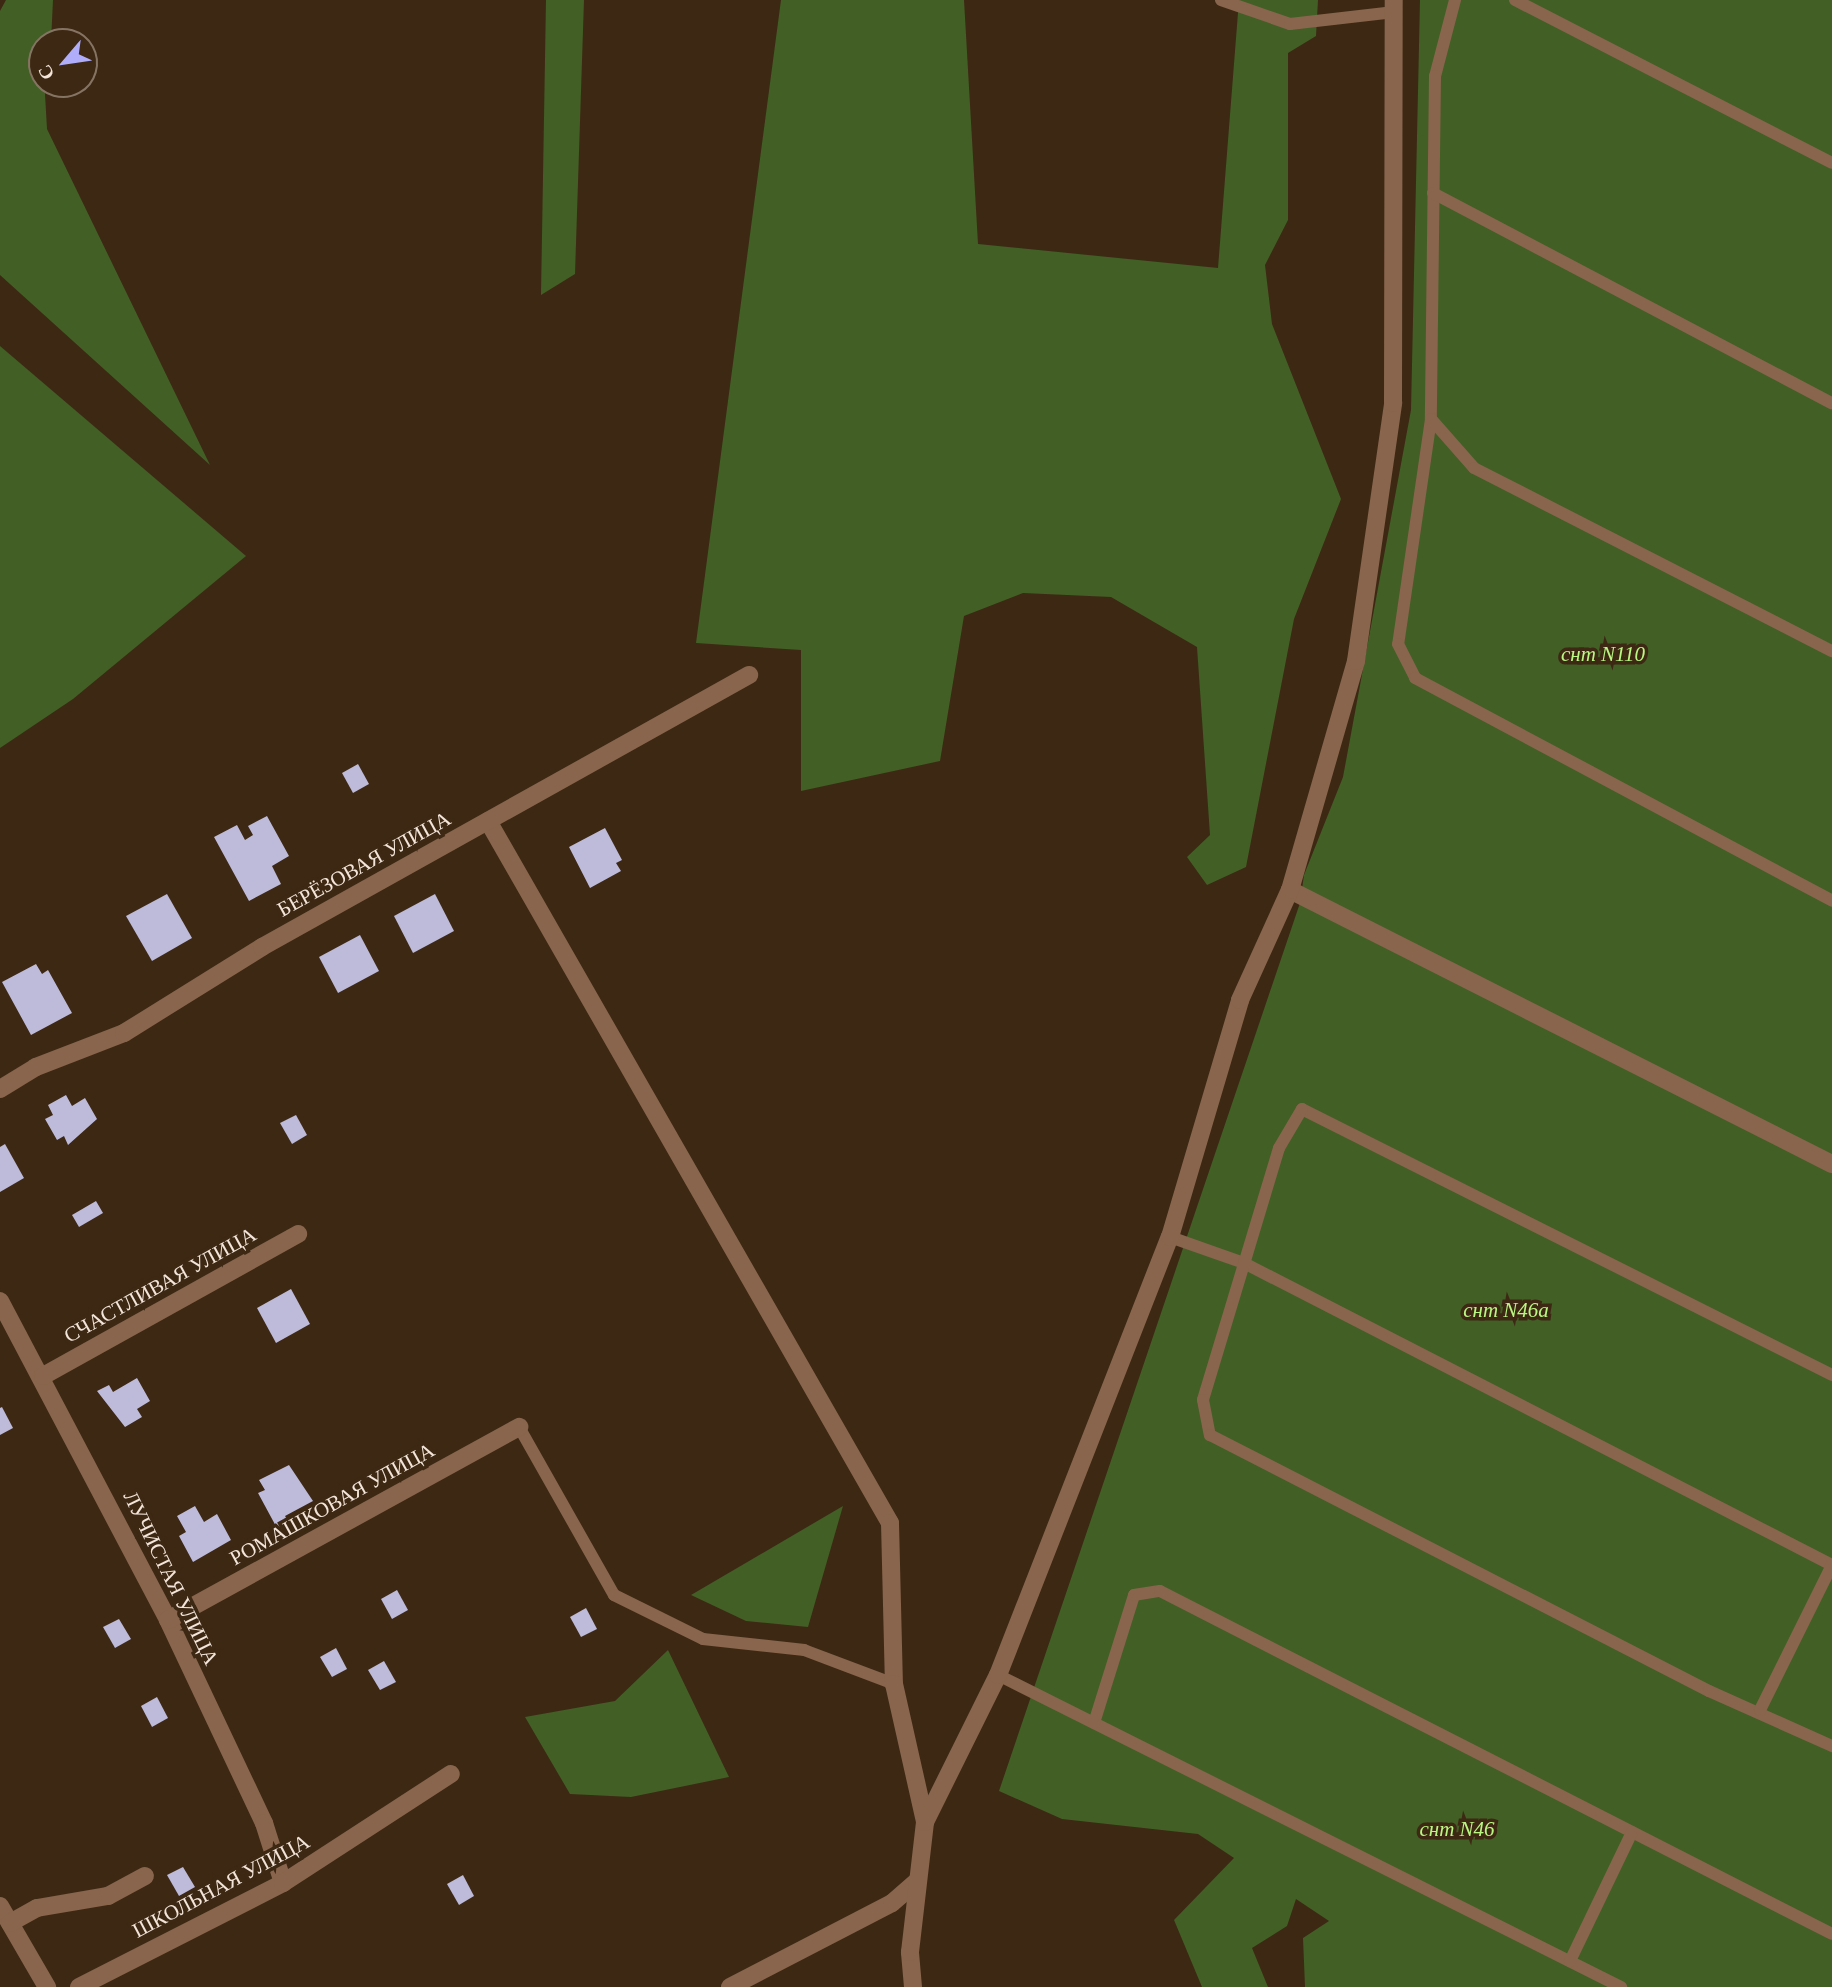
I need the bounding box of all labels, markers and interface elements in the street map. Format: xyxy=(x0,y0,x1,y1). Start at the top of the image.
north arrow xyxy=(28,28,98,98)
text: С xyxy=(33,61,58,84)
park label: снт N110 xyxy=(1561,641,1645,667)
street label: БЕРЁЗОВАЯ УЛИЦА xyxy=(273,806,455,922)
street label: СЧАСТЛИВАЯ УЛИЦА xyxy=(60,1222,260,1348)
park label: снт N46а xyxy=(1463,1297,1549,1323)
street label: РОМАШКОВАЯ УЛИЦА xyxy=(225,1437,439,1571)
street label: ЛУЧИСТАЯ УЛИЦА xyxy=(118,1487,224,1669)
park label: снт N46 xyxy=(1419,1816,1495,1842)
street label: ШКОЛЬНАЯ УЛИЦА xyxy=(128,1829,314,1943)

